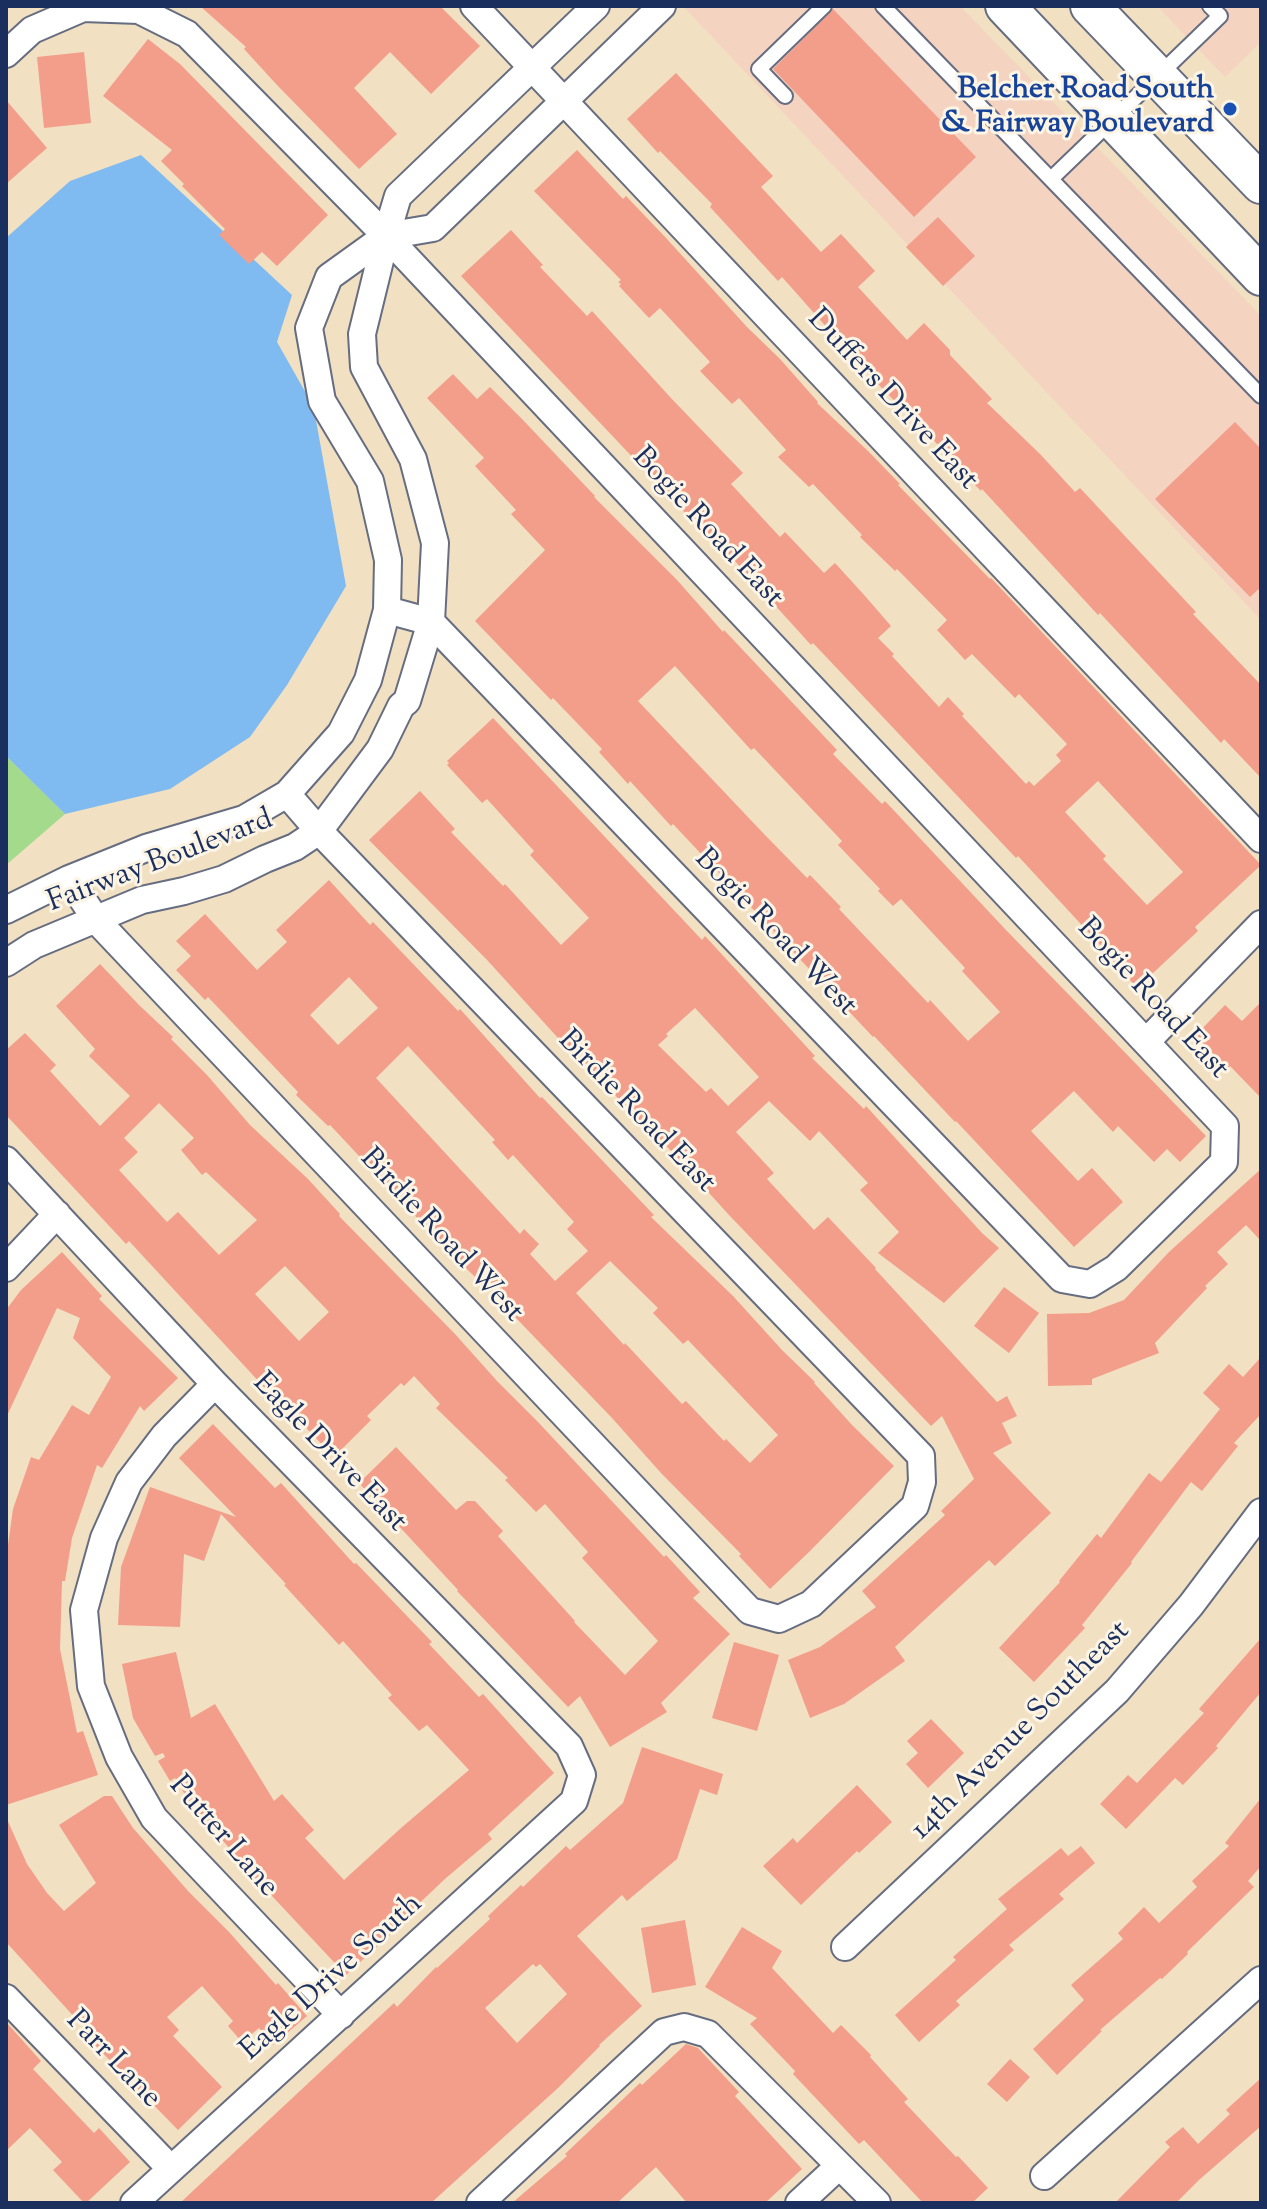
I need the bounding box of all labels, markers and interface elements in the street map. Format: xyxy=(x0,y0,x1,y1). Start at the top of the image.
place label: Belcher Road South & Fairway Boulevard xyxy=(941,74,1214,144)
marker: Belcher Road South & Fairway Boulevard xyxy=(1221,100,1239,118)
street label: Duffers Drive East xyxy=(798,303,984,499)
street label: Bogie Road East xyxy=(622,441,790,617)
street label: Fairway Boulevard xyxy=(43,803,279,923)
street label: Bogie Road West xyxy=(685,843,863,1025)
street label: Bogie Road East xyxy=(1067,912,1235,1088)
street label: Birdie Road East xyxy=(548,1024,722,1202)
street label: Birdie Road West xyxy=(350,1143,530,1331)
street label: Eagle Drive East xyxy=(243,1367,413,1541)
street label: 14th Avenue Southeast xyxy=(905,1615,1139,1849)
street label: Putter Lane xyxy=(159,1770,285,1906)
street label: Eagle Drive South xyxy=(235,1888,431,2070)
street label: Parr Lane xyxy=(57,2005,167,2117)

